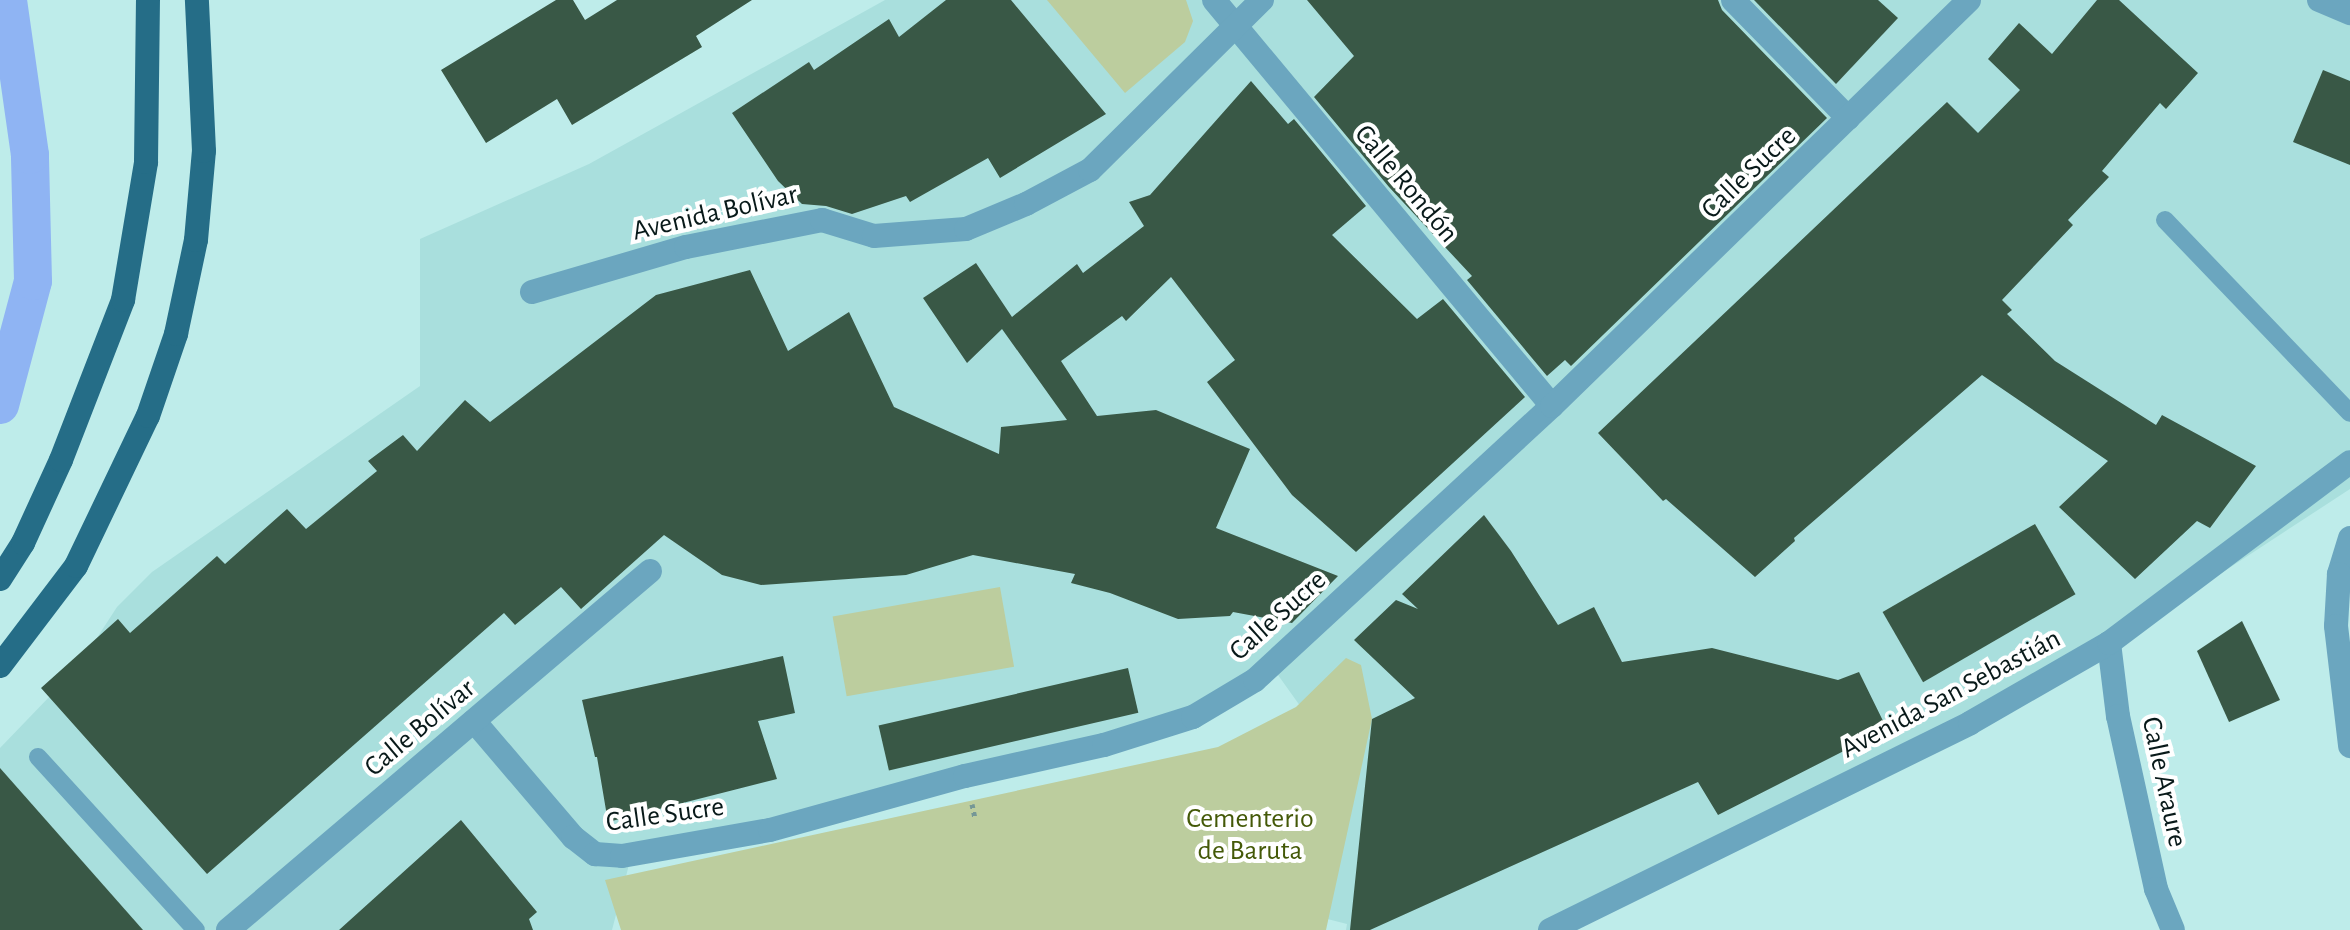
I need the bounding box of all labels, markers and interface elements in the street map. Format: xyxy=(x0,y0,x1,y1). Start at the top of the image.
street label: Calle Rondón xyxy=(1347,118,1465,250)
street label: Calle Sucre xyxy=(1695,120,1803,226)
street label: Avenida Bolívar xyxy=(629,178,801,248)
street label: Calle Sucre xyxy=(1223,564,1333,668)
street label: Avenida San Sebastián xyxy=(1836,622,2066,766)
street label: Calle Bolívar xyxy=(358,672,482,784)
street label: Calle Araure xyxy=(2134,714,2194,850)
street label: Calle Sucre xyxy=(604,790,726,840)
park label: Cementerio de Baruta xyxy=(1186,802,1314,868)

